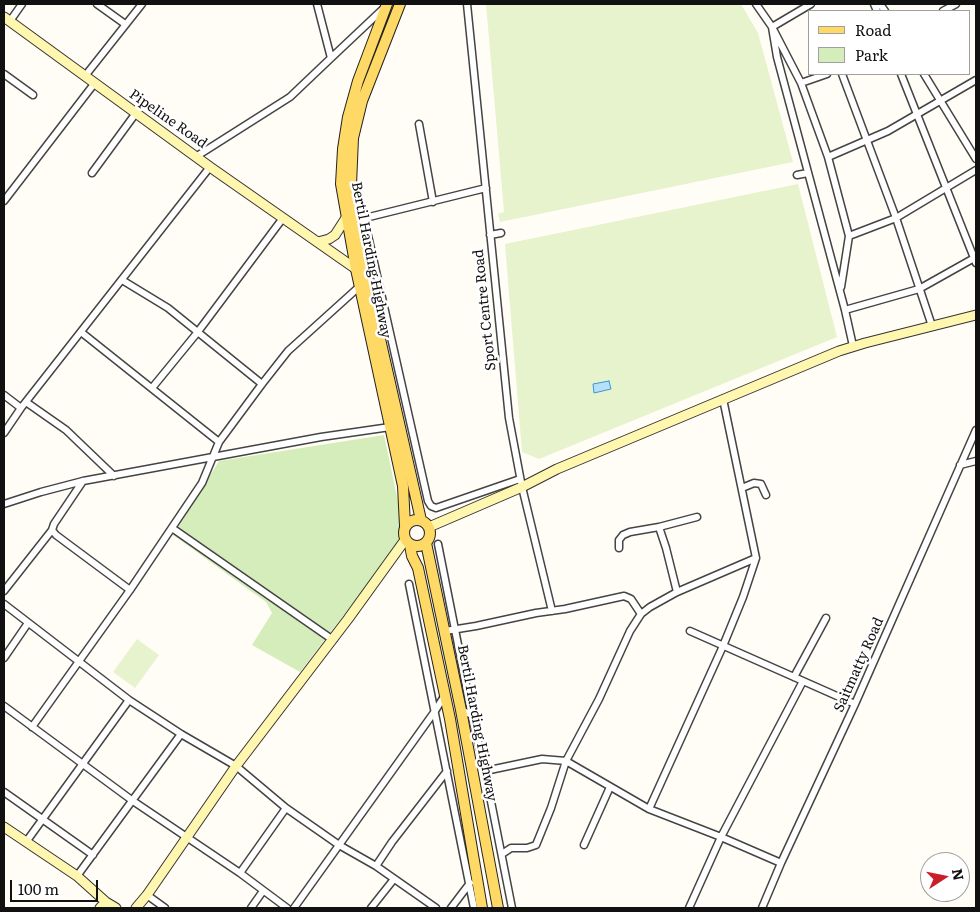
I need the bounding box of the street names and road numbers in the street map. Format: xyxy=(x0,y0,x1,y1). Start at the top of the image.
street label: Pipeline Road xyxy=(126,86,210,152)
street label: Bertil Harding Highway xyxy=(348,180,394,340)
street label: Sport Centre Road xyxy=(470,249,500,371)
street label: Saitmatty Road xyxy=(831,615,887,715)
street label: Bertil Harding Highway xyxy=(454,643,500,803)

